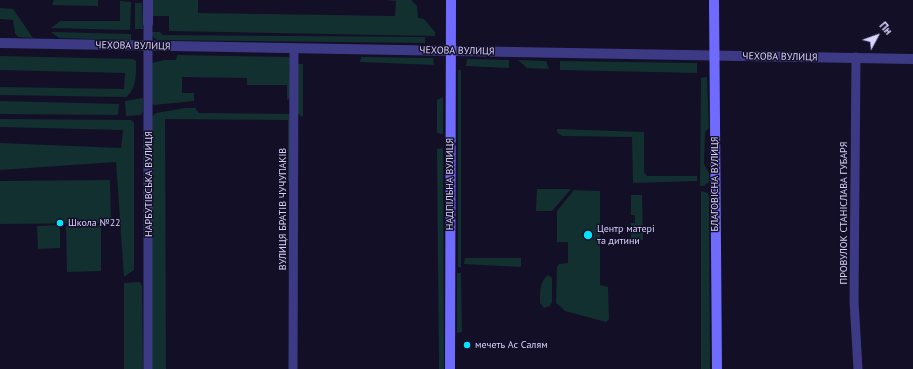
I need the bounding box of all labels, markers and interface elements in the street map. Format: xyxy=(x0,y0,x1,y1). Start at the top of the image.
north arrow xyxy=(857,16,897,56)
text: Пн xyxy=(877,19,896,38)
street label: ЧЕХОВА ВУЛИЦЯ xyxy=(95,39,171,53)
street label: ЧЕХОВА ВУЛИЦЯ xyxy=(419,44,495,58)
street label: ЧЕХОВА ВУЛИЦЯ xyxy=(742,50,818,64)
street label: НАРБУТІВСЬКА ВУЛИЦЯ xyxy=(143,131,155,237)
street label: БЛАГОВІСНА ВУЛИЦЯ xyxy=(709,137,721,231)
street label: НАДПІЛЬНА ВУЛИЦЯ xyxy=(444,138,456,230)
street label: ПРОВУЛОК СТАНІСЛАВА ГУБАРЯ xyxy=(838,142,850,284)
street label: ВУЛИЦЯ БРАТІВ ЧУЧУПАКІВ xyxy=(277,148,289,270)
place label: Школа №22 xyxy=(68,217,121,229)
marker: Школа №22 xyxy=(55,218,65,228)
place label: Центр матері та дитини xyxy=(597,223,655,246)
marker: Центр матері та дитини xyxy=(582,229,594,241)
place label: мечеть Ас Салям xyxy=(475,339,548,351)
marker: мечеть Ас Салям xyxy=(462,340,472,350)

